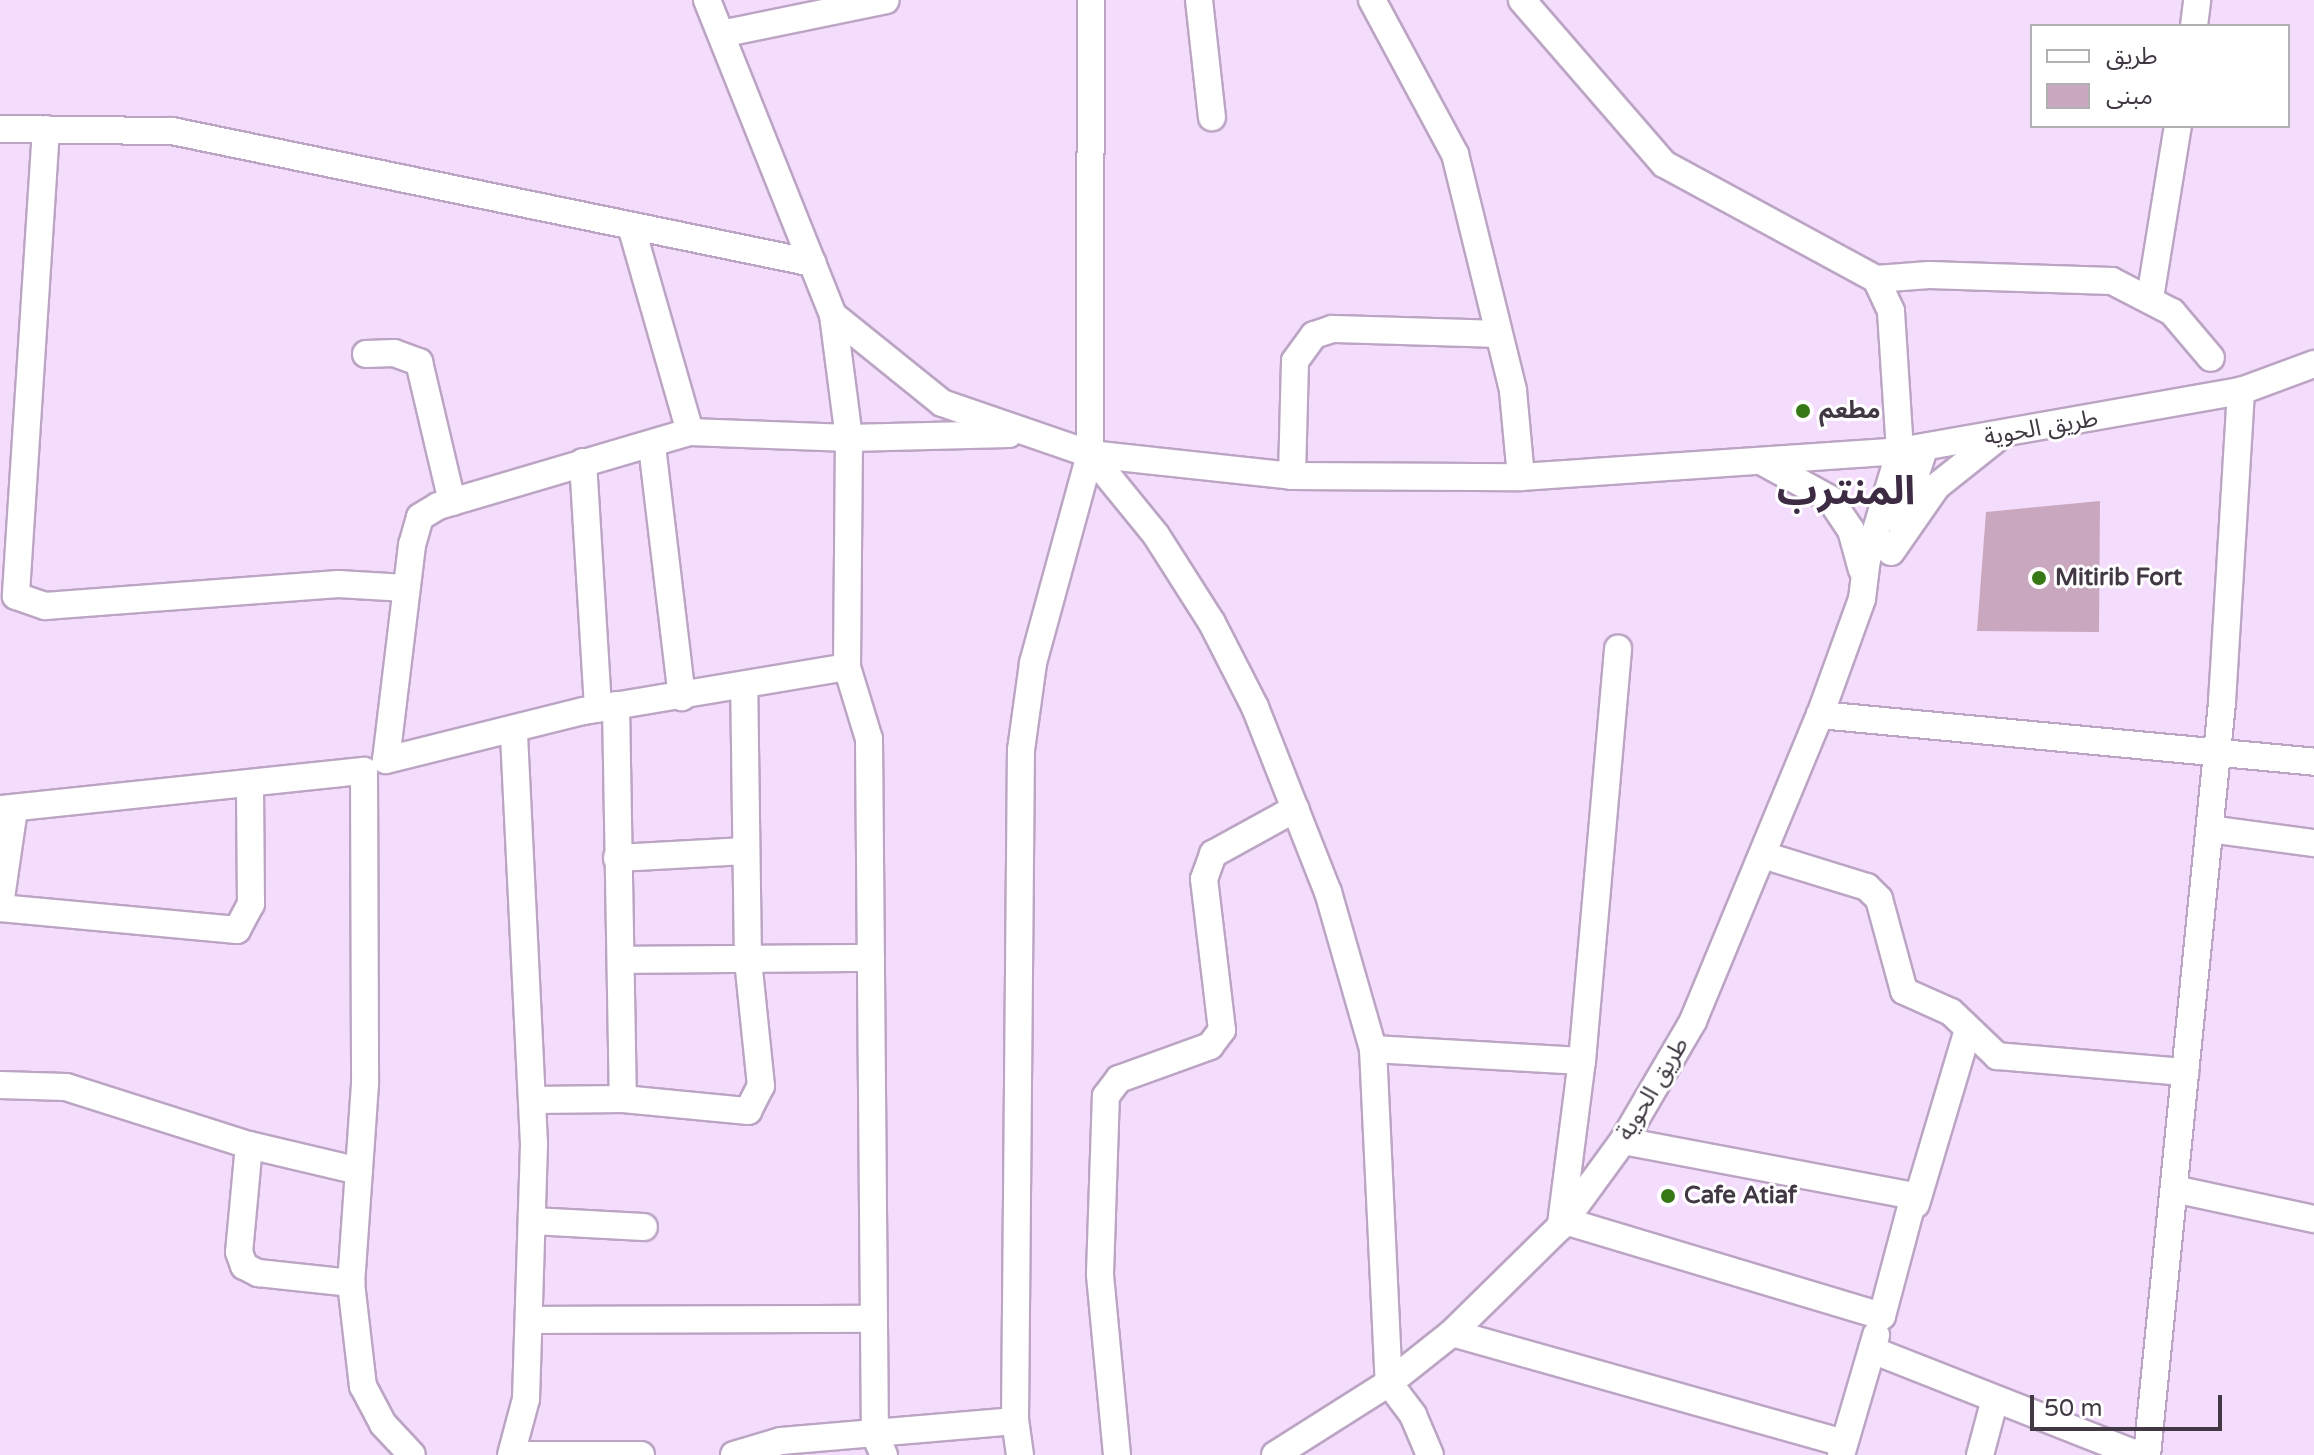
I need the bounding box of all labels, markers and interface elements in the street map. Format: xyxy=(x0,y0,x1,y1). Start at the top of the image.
legend xyxy=(2030,24,2290,128)
text: طريق xyxy=(2106,42,2158,71)
text: مبنى xyxy=(2106,82,2153,111)
place label: مطعم xyxy=(1819,397,1880,425)
marker: مطعم xyxy=(1794,402,1812,420)
street label: طريق الحوية xyxy=(1982,404,2100,452)
district label: المنترب xyxy=(1777,467,1915,515)
place label: Mitirib Fort xyxy=(2055,564,2182,592)
marker: Mitirib Fort xyxy=(2030,569,2048,587)
street label: طريق الحوية xyxy=(1611,1032,1695,1146)
place label: Cafe Atiaf xyxy=(1684,1182,1797,1210)
marker: Cafe Atiaf xyxy=(1659,1187,1677,1205)
scale bar xyxy=(2034,1379,2226,1429)
text: 50 m xyxy=(2044,1394,2102,1423)

